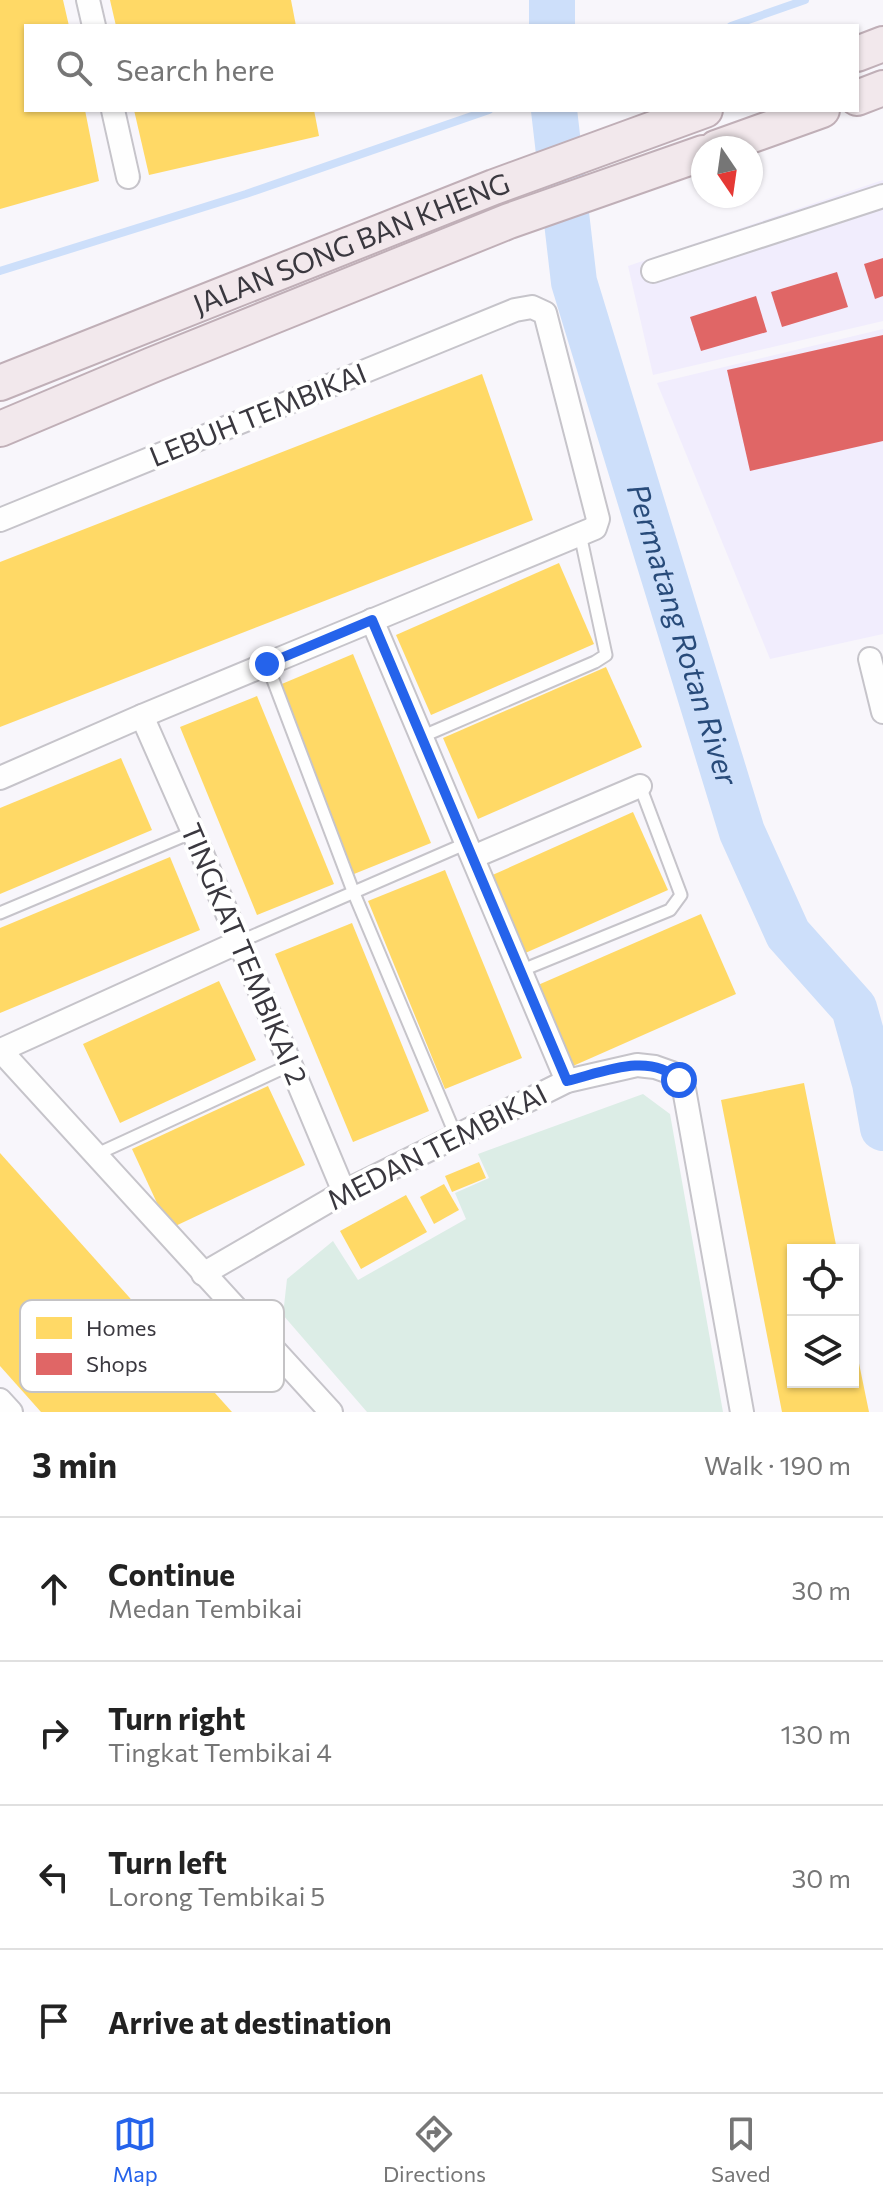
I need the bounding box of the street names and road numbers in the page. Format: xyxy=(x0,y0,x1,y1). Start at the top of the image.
street label: JALAN SONG BAN KHENG xyxy=(188,165,514,321)
street label: LEBUH TEMBIKAI xyxy=(144,355,371,473)
street label: TINGKAT TEMBIKAI 2 xyxy=(174,818,315,1089)
street label: MEDAN TEMBIKAI xyxy=(321,1076,552,1216)

